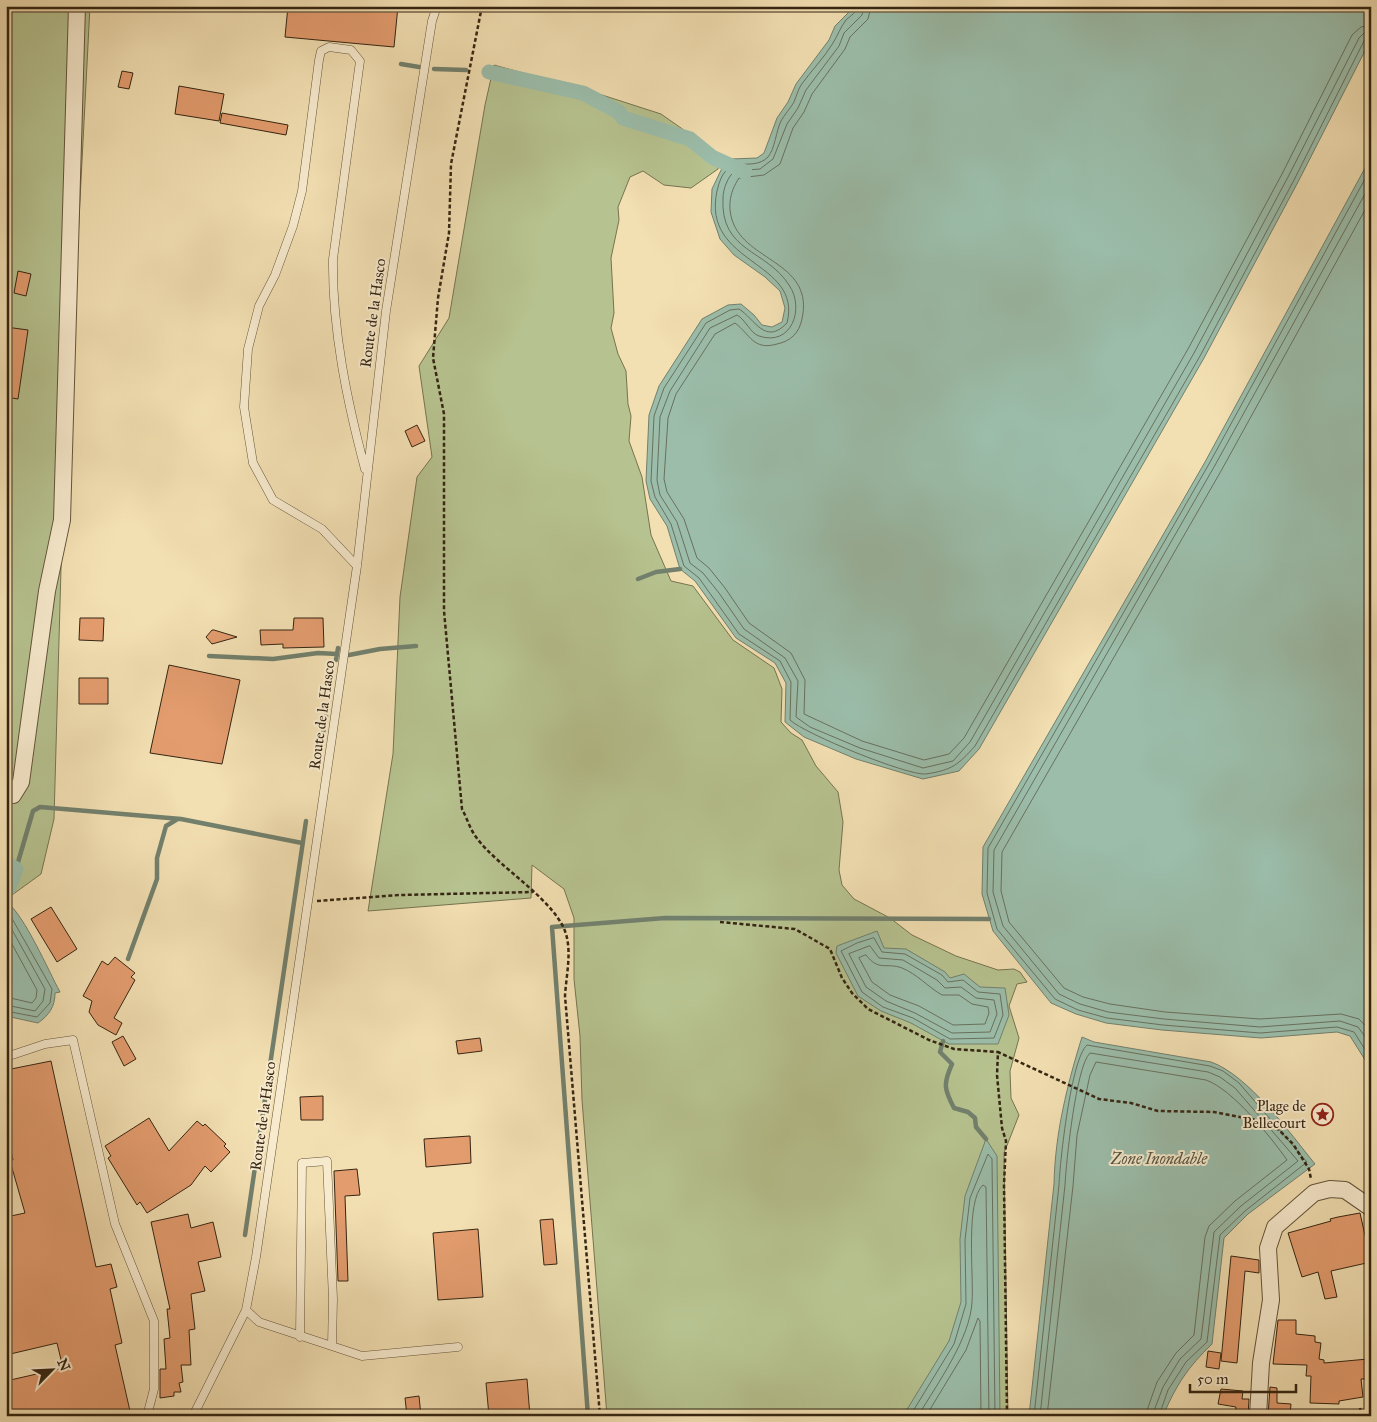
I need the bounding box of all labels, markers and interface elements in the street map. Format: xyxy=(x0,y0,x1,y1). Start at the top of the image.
street label: Route de la Hasco xyxy=(356,257,390,369)
street label: Route de la Hasco xyxy=(305,659,339,771)
street label: Route de la Hasco xyxy=(246,1060,280,1172)
place label: Plage de Bellecourt xyxy=(1243,1097,1307,1132)
place icon: Plage de Bellecourt xyxy=(1310,1103,1334,1127)
water label: Zone Inondable xyxy=(1110,1149,1208,1168)
north arrow xyxy=(28,1344,78,1394)
text: N xyxy=(53,1356,74,1374)
scale bar xyxy=(1190,1362,1296,1394)
text: 50 m xyxy=(1197,1370,1229,1388)

